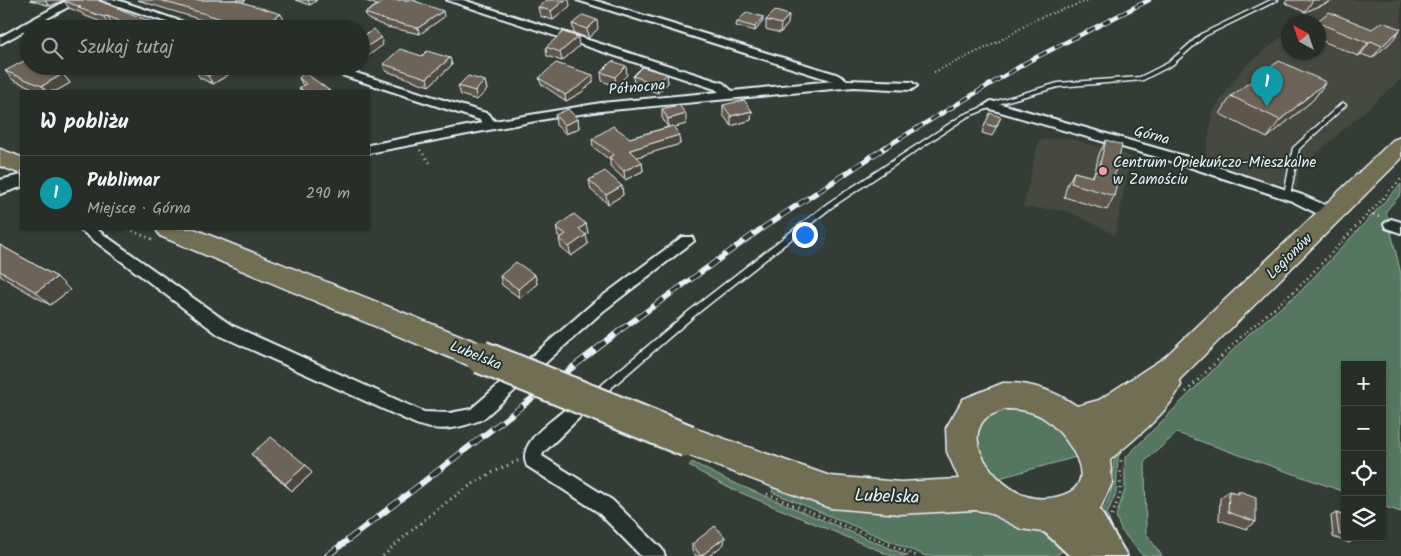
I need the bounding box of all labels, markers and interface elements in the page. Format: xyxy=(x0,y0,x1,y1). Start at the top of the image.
north arrow xyxy=(1281,15,1326,60)
search box xyxy=(20,20,370,75)
text: Szukaj tutaj xyxy=(78,33,173,63)
icon: search xyxy=(38,34,66,62)
pin: 1 xyxy=(1251,66,1283,107)
street label: Północna xyxy=(608,74,666,102)
text: W pobliżu xyxy=(40,106,128,139)
street label: Górna xyxy=(1131,120,1172,152)
place label: Centrum Opiekuńczo-Mieszkalne w Zamościu xyxy=(1113,151,1316,192)
marker: Centrum Opiekuńczo-Mieszkalne w Zamościu xyxy=(1097,165,1109,177)
text: Publimar xyxy=(87,166,160,196)
text: 1 xyxy=(54,181,58,206)
text: 290 m xyxy=(306,181,350,206)
text: Miejsce · Górna xyxy=(87,196,191,221)
your location xyxy=(792,222,818,248)
street label: Legionów xyxy=(1261,227,1319,285)
street label: Lubelska xyxy=(446,335,505,377)
map controls xyxy=(1341,361,1386,541)
button: + xyxy=(1341,361,1386,406)
button: − xyxy=(1341,406,1386,451)
button: locate xyxy=(1341,451,1386,496)
street label: Lubelska xyxy=(854,482,920,513)
button: layers xyxy=(1341,496,1386,541)

